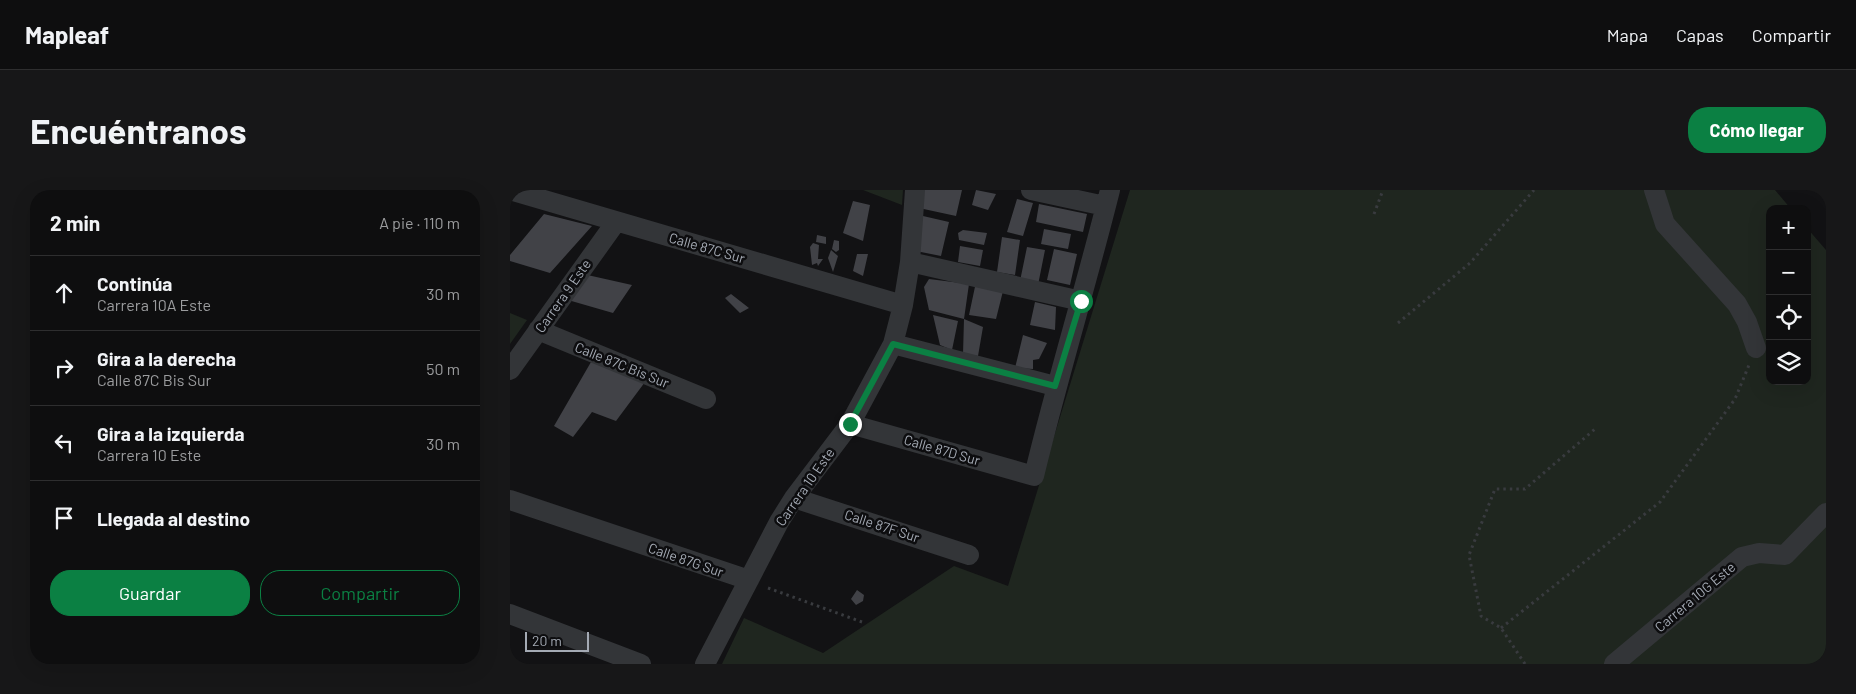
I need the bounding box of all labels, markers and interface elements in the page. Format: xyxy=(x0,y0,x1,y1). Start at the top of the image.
text: Mapleaf xyxy=(25,20,109,49)
text: Mapa xyxy=(1607,24,1648,46)
text: Capas xyxy=(1676,24,1724,46)
text: Compartir xyxy=(1752,24,1831,46)
button: Cómo llegar xyxy=(1688,107,1826,153)
text: Encuéntranos xyxy=(30,109,247,151)
map controls xyxy=(1766,205,1811,385)
button: + xyxy=(1766,205,1811,250)
text: 2 min xyxy=(50,210,100,235)
text: A pie · 110 m xyxy=(379,213,460,232)
street label: Calle 87C Sur xyxy=(667,229,747,266)
button: − xyxy=(1766,250,1811,295)
street label: Carrera 9 Este xyxy=(531,256,594,336)
text: Continúa xyxy=(97,272,172,295)
icon: ahead xyxy=(50,279,78,307)
text: 30 m xyxy=(426,284,460,303)
route start xyxy=(1070,290,1093,313)
text: Carrera 10A Este xyxy=(97,295,211,314)
button: locate xyxy=(1766,295,1811,340)
street label: Calle 87C Bis Sur xyxy=(573,338,672,391)
button: layers xyxy=(1766,340,1811,385)
text: Gira a la derecha xyxy=(97,347,236,370)
icon: right xyxy=(50,354,78,382)
text: 50 m xyxy=(426,359,460,378)
text: Calle 87C Bis Sur xyxy=(97,370,211,389)
route end xyxy=(839,413,862,436)
text: Gira a la izquierda xyxy=(97,422,245,445)
icon: left xyxy=(50,429,78,457)
street label: Calle 87D Sur xyxy=(902,431,982,468)
text: 30 m xyxy=(426,434,460,453)
street label: Carrera 10 Este xyxy=(771,444,838,529)
text: Carrera 10 Este xyxy=(97,445,201,464)
icon: arrive xyxy=(50,504,78,532)
street label: Calle 87F Sur xyxy=(843,505,922,546)
text: Llegada al destino xyxy=(97,507,250,530)
street label: Calle 87G Sur xyxy=(646,539,726,580)
street label: Carrera 10G Este xyxy=(1651,558,1738,635)
button: Guardar xyxy=(50,570,250,616)
button: Compartir xyxy=(260,570,460,616)
scale bar xyxy=(525,629,589,652)
text: 20 m xyxy=(532,632,562,649)

